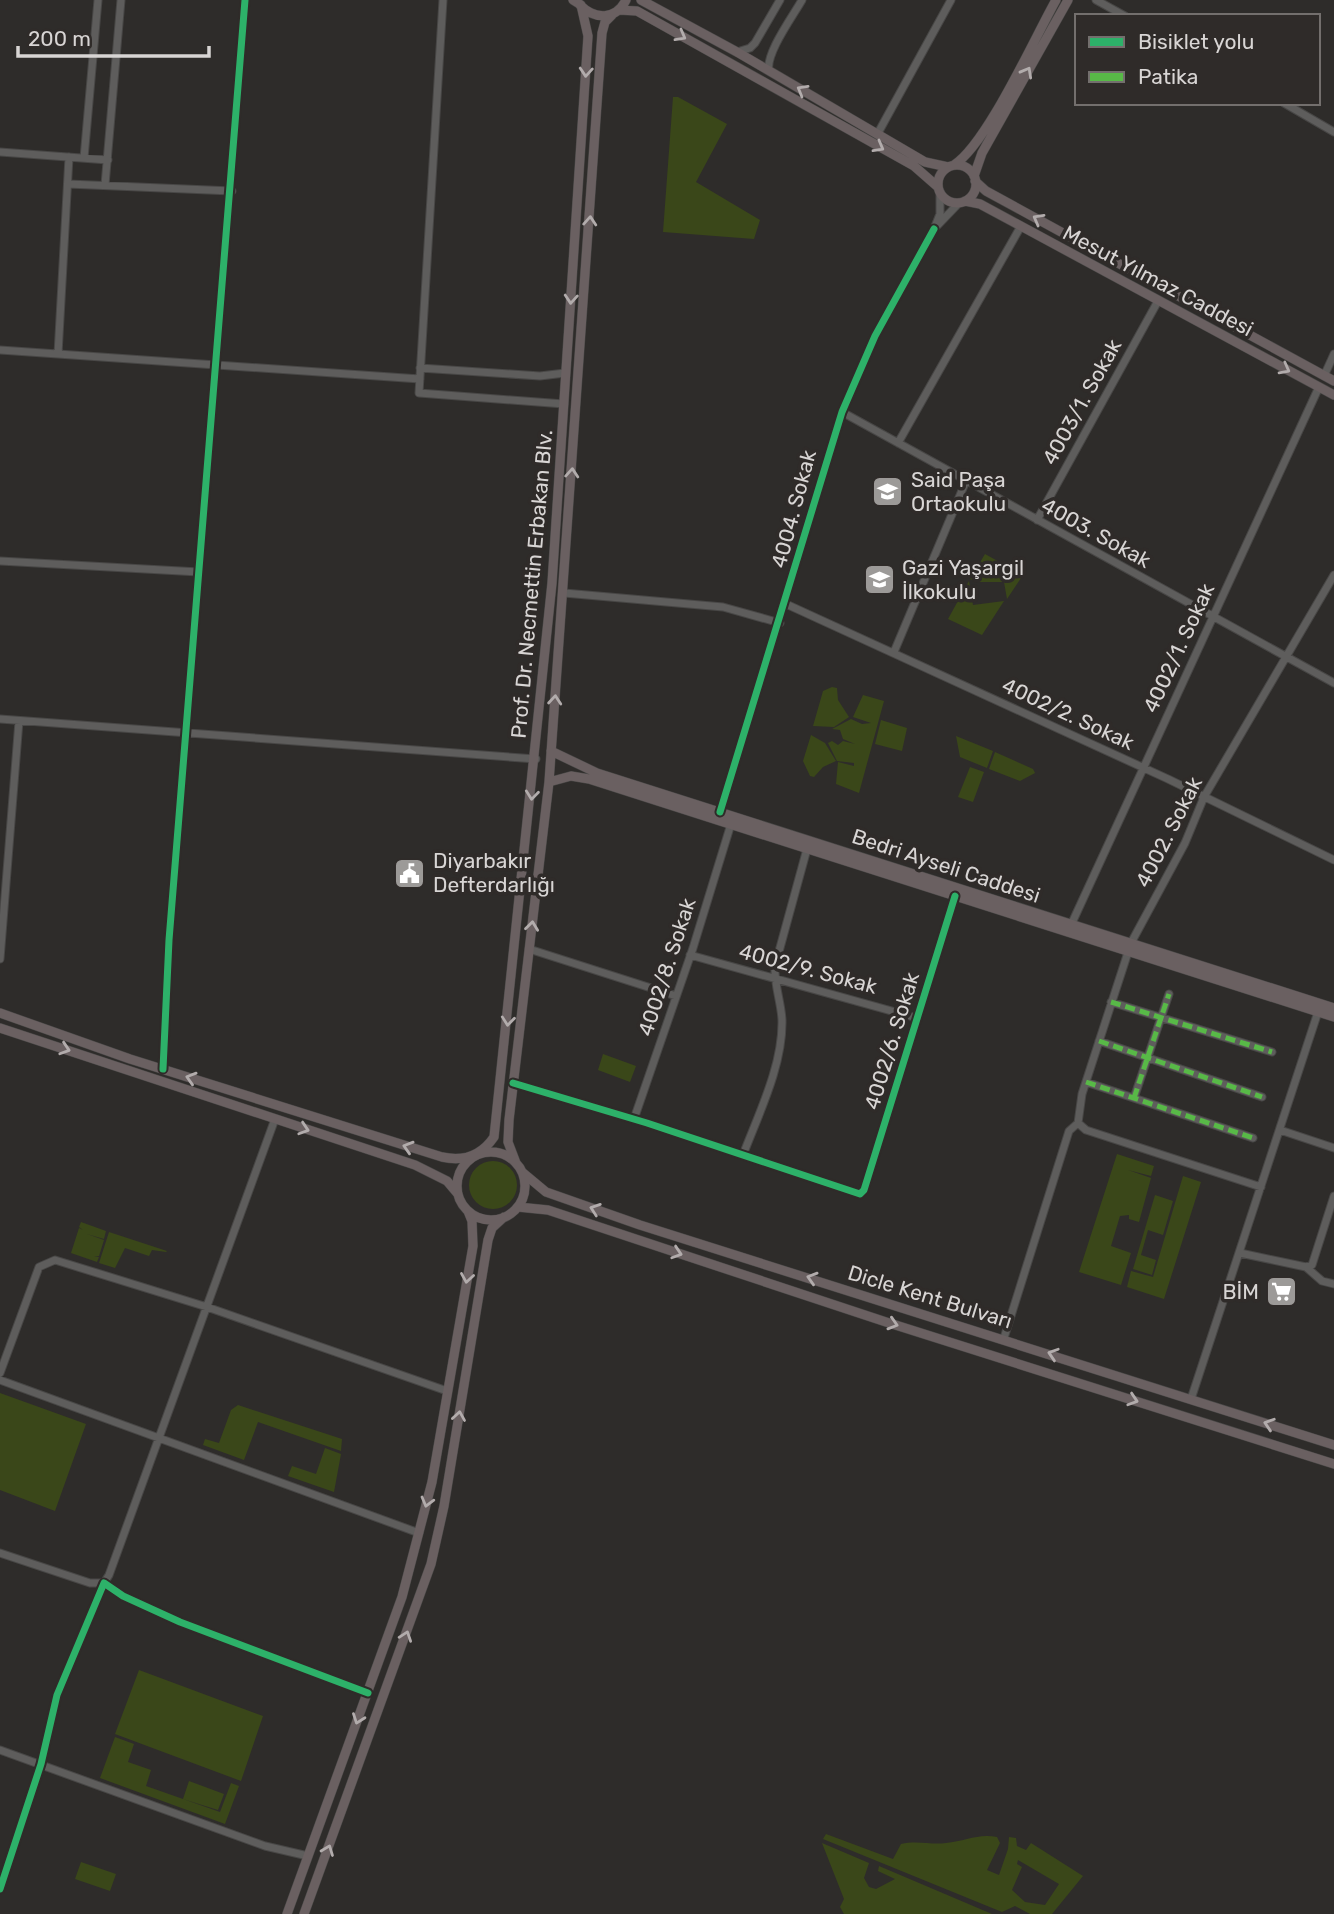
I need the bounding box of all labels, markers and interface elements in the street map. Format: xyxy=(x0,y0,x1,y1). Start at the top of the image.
scale bar xyxy=(18,14,208,58)
legend xyxy=(1075,14,1320,105)
text: 200 m xyxy=(28,26,91,51)
one-way arrow xyxy=(674,28,686,41)
text: Bisiklet yolu xyxy=(1138,29,1254,54)
text: Patika xyxy=(1138,64,1198,89)
one-way arrow xyxy=(1019,66,1032,79)
one-way arrow xyxy=(579,67,594,78)
one-way arrow xyxy=(797,85,810,98)
one-way arrow xyxy=(872,139,885,152)
one-way arrow xyxy=(1032,214,1045,227)
one-way arrow xyxy=(582,216,597,227)
street label: Mesut Yılmaz Caddesi xyxy=(1059,220,1258,341)
one-way arrow xyxy=(564,294,579,305)
street label: 4003/1. Sokak xyxy=(1037,334,1126,469)
one-way arrow xyxy=(1278,361,1290,374)
street label: Prof. Dr. Necmettin Erbakan Blv. xyxy=(506,428,557,740)
street label: 4004. Sokak xyxy=(766,447,821,571)
one-way arrow xyxy=(565,467,580,478)
place label: Said Paşa Ortaokulu xyxy=(911,467,1006,516)
school or university icon: Said Paşa Ortaokulu xyxy=(871,475,905,509)
street label: 4003. Sokak xyxy=(1037,492,1155,573)
place label: Gazi Yaşargil İlkokulu xyxy=(902,555,1024,604)
school or university icon: Gazi Yaşargil İlkokulu xyxy=(862,563,896,597)
street label: 4002/1. Sokak xyxy=(1138,579,1219,716)
street label: 4002/2. Sokak xyxy=(998,672,1138,755)
one-way arrow xyxy=(547,694,562,705)
street label: 4002. Sokak xyxy=(1130,772,1207,891)
one-way arrow xyxy=(524,789,539,800)
street label: Bedri Ayseli Caddesi xyxy=(849,823,1043,908)
place label: Diyarbakır Defterdarlığı xyxy=(433,848,555,897)
public building icon: Diyarbakır Defterdarlığı xyxy=(393,856,427,890)
street label: 4002/8. Sokak xyxy=(632,895,701,1039)
one-way arrow xyxy=(524,920,539,932)
street label: 4002/9. Sokak xyxy=(736,938,880,999)
street label: 4002/6. Sokak xyxy=(859,969,924,1113)
one-way arrow xyxy=(500,1015,515,1027)
one-way arrow xyxy=(58,1041,70,1056)
one-way arrow xyxy=(186,1072,198,1087)
one-way arrow xyxy=(298,1120,310,1135)
one-way arrow xyxy=(402,1141,414,1156)
one-way arrow xyxy=(590,1203,602,1217)
one-way arrow xyxy=(670,1245,682,1259)
street label: Dicle Kent Bulvarı xyxy=(845,1260,1015,1333)
one-way arrow xyxy=(460,1272,475,1284)
one-way arrow xyxy=(807,1272,819,1286)
supermarket icon: BİM xyxy=(1265,1275,1299,1309)
place label: BİM xyxy=(1223,1279,1259,1304)
one-way arrow xyxy=(886,1316,898,1331)
one-way arrow xyxy=(1047,1348,1059,1362)
one-way arrow xyxy=(1127,1391,1139,1406)
one-way arrow xyxy=(451,1410,466,1422)
one-way arrow xyxy=(1263,1418,1276,1432)
one-way arrow xyxy=(421,1496,435,1508)
one-way arrow xyxy=(398,1631,412,1643)
one-way arrow xyxy=(352,1712,366,1724)
one-way arrow xyxy=(320,1845,334,1857)

